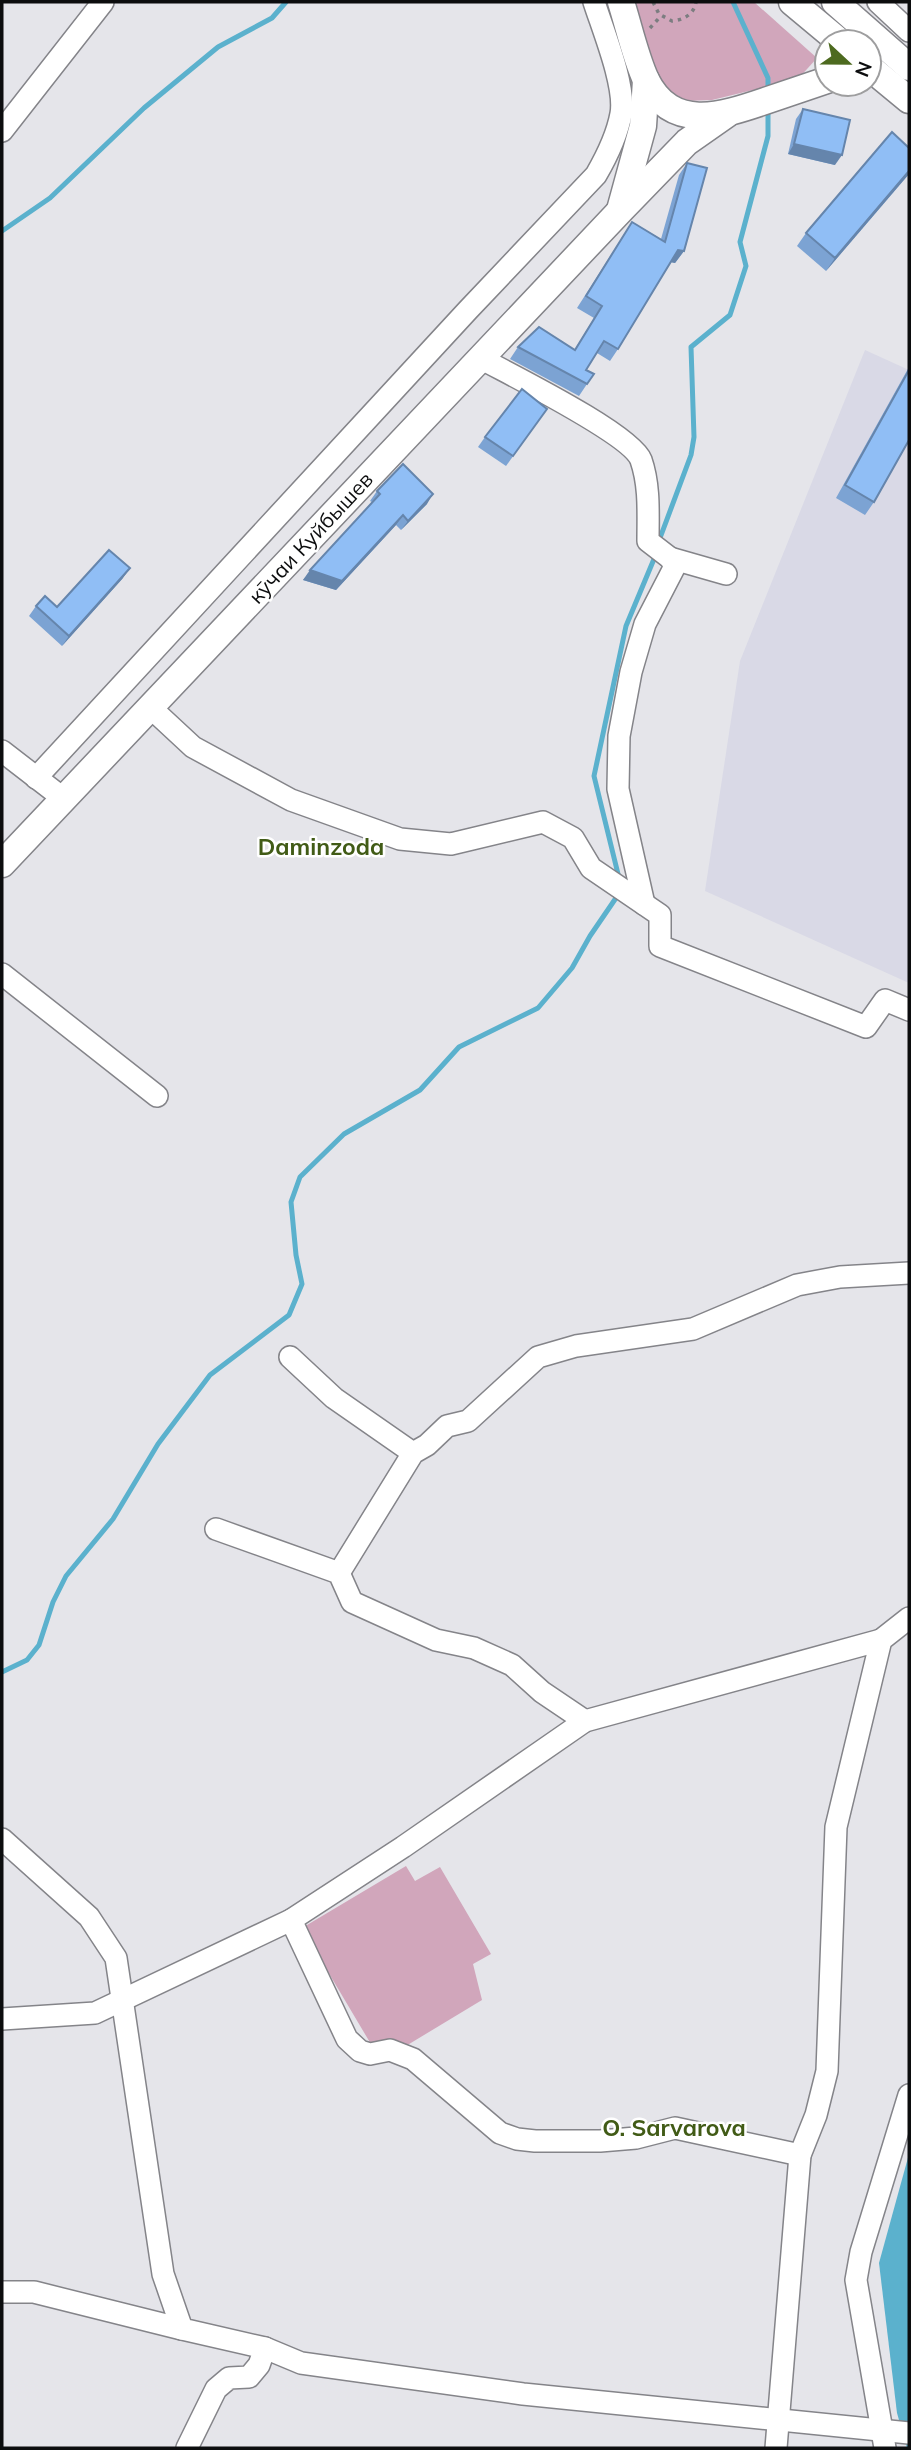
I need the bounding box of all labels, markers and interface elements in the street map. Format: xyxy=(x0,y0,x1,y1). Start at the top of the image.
north arrow xyxy=(813,28,883,98)
text: N xyxy=(850,58,878,81)
street label: кӯчаи Куйбышев xyxy=(243,466,378,609)
district label: Daminzoda xyxy=(258,832,384,861)
district label: O. Sarvarova xyxy=(602,2113,746,2142)

